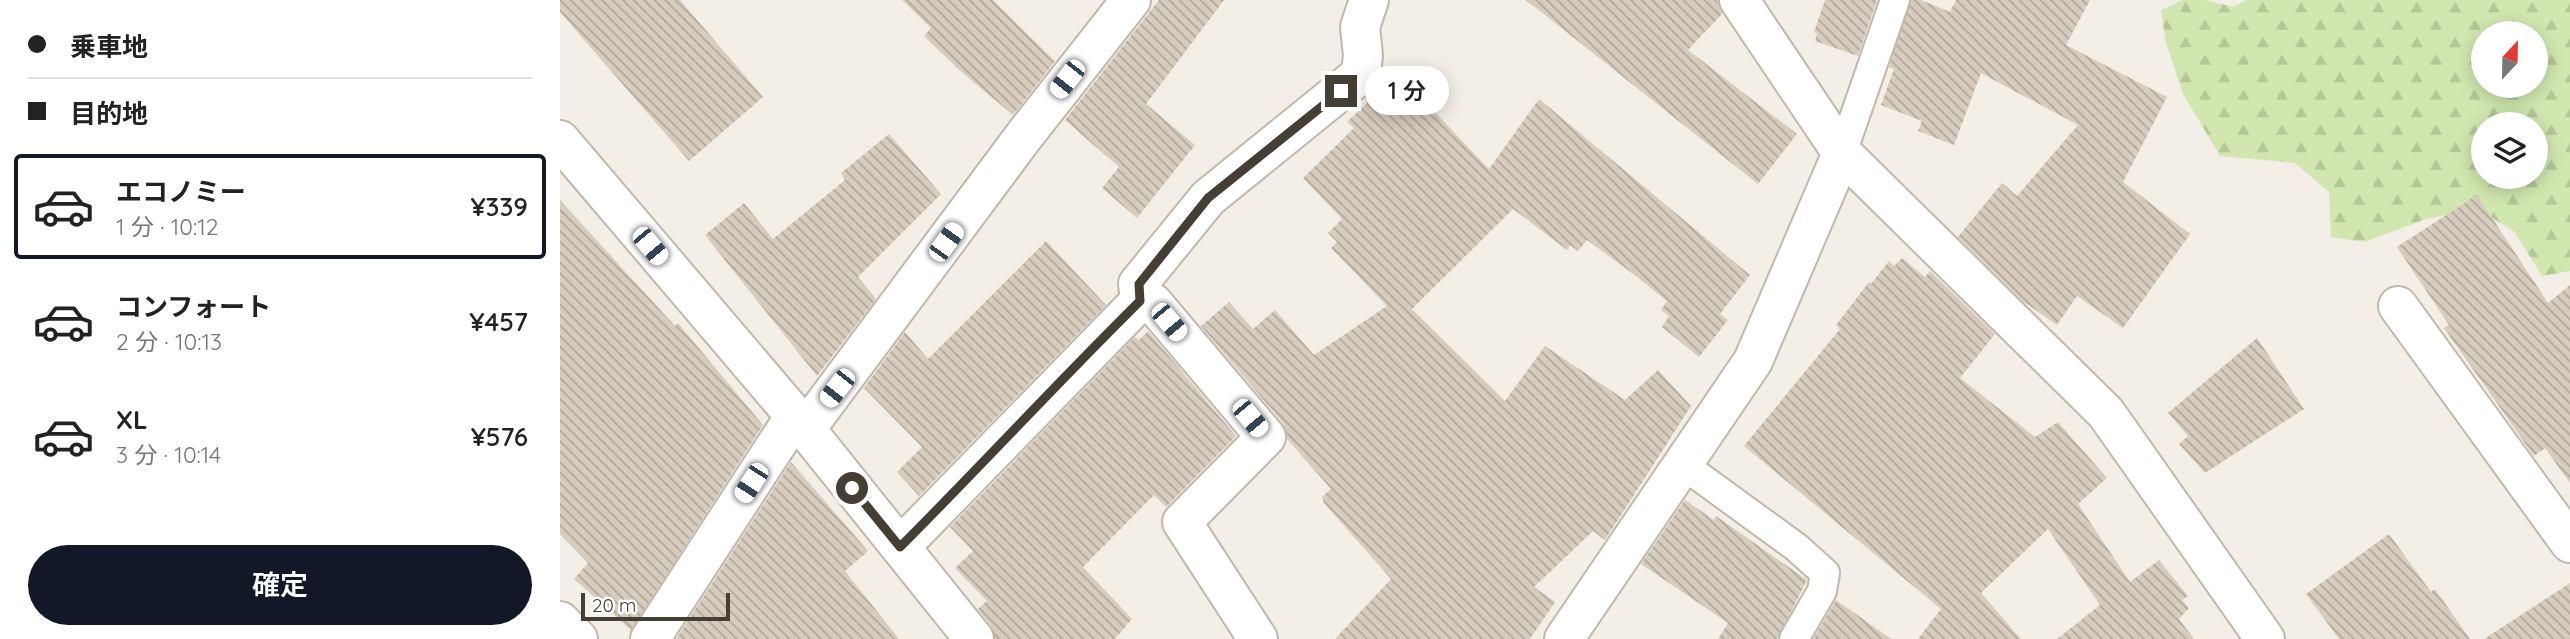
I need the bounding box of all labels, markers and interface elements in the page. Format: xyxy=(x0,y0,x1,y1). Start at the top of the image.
north arrow xyxy=(2471,21,2548,98)
map controls xyxy=(2471,21,2548,189)
text: 乗車地 xyxy=(70,30,148,63)
car xyxy=(1046,56,1089,102)
callout: 1 分 xyxy=(1366,66,1450,116)
route end xyxy=(1325,75,1357,107)
text: 1 分 xyxy=(1388,76,1426,105)
text: 目的地 xyxy=(70,97,148,130)
button: layers xyxy=(2471,112,2548,189)
icon: car xyxy=(32,175,95,238)
text: エコノミー xyxy=(116,175,246,208)
text: ¥339 xyxy=(470,190,528,223)
text: 1 分 · 10:12 xyxy=(116,212,219,241)
car xyxy=(926,219,967,265)
car xyxy=(629,223,672,269)
icon: car xyxy=(32,290,95,353)
text: コンフォート xyxy=(116,290,271,323)
car xyxy=(1148,299,1191,345)
text: ¥457 xyxy=(469,305,528,338)
text: 2 分 · 10:13 xyxy=(116,327,222,356)
car xyxy=(816,365,859,411)
car xyxy=(1229,395,1272,441)
text: XL xyxy=(116,403,148,436)
icon: car xyxy=(32,405,95,468)
text: ¥576 xyxy=(471,420,528,453)
text: 3 分 · 10:14 xyxy=(116,440,221,469)
car xyxy=(731,460,772,506)
route start xyxy=(836,472,868,504)
button: 確定 xyxy=(28,545,532,625)
scale bar xyxy=(581,590,730,622)
text: 20 m xyxy=(592,593,636,617)

